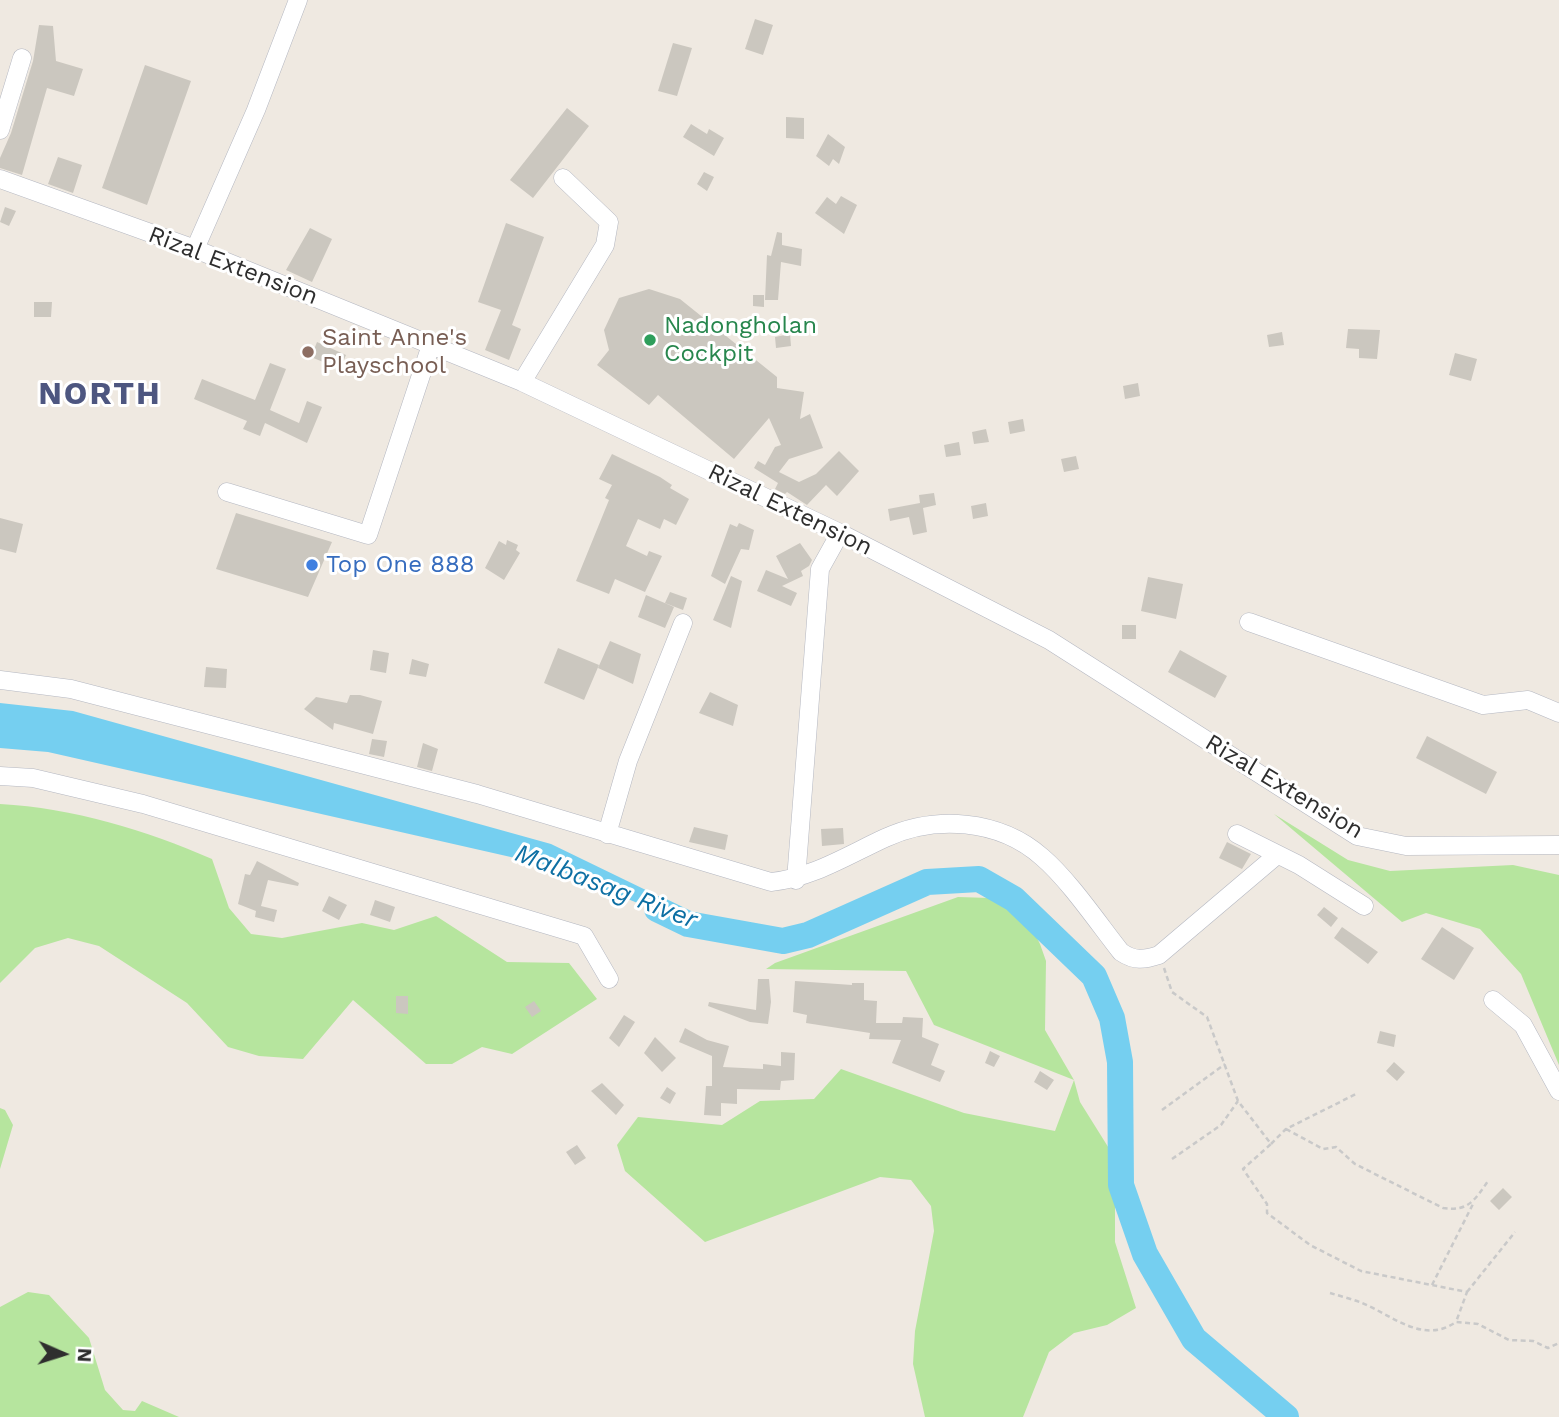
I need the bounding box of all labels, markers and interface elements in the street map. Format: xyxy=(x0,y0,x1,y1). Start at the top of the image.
street label: Rizal Extension xyxy=(144,220,322,312)
place label: Nadongholan Cockpit xyxy=(664,312,817,368)
place label: Saint Anne's Playschool xyxy=(322,324,467,380)
marker: Nadongholan Cockpit xyxy=(642,332,658,348)
marker: Saint Anne's Playschool xyxy=(300,344,316,360)
district label: NORTH xyxy=(39,376,161,414)
street label: Rizal Extension xyxy=(703,458,877,562)
place label: Top One 888 xyxy=(326,551,475,579)
marker: Top One 888 xyxy=(304,557,320,573)
street label: Rizal Extension xyxy=(1200,728,1368,846)
water label: Malbasag River xyxy=(510,838,702,936)
north arrow xyxy=(28,1319,98,1389)
text: N xyxy=(73,1347,96,1363)

